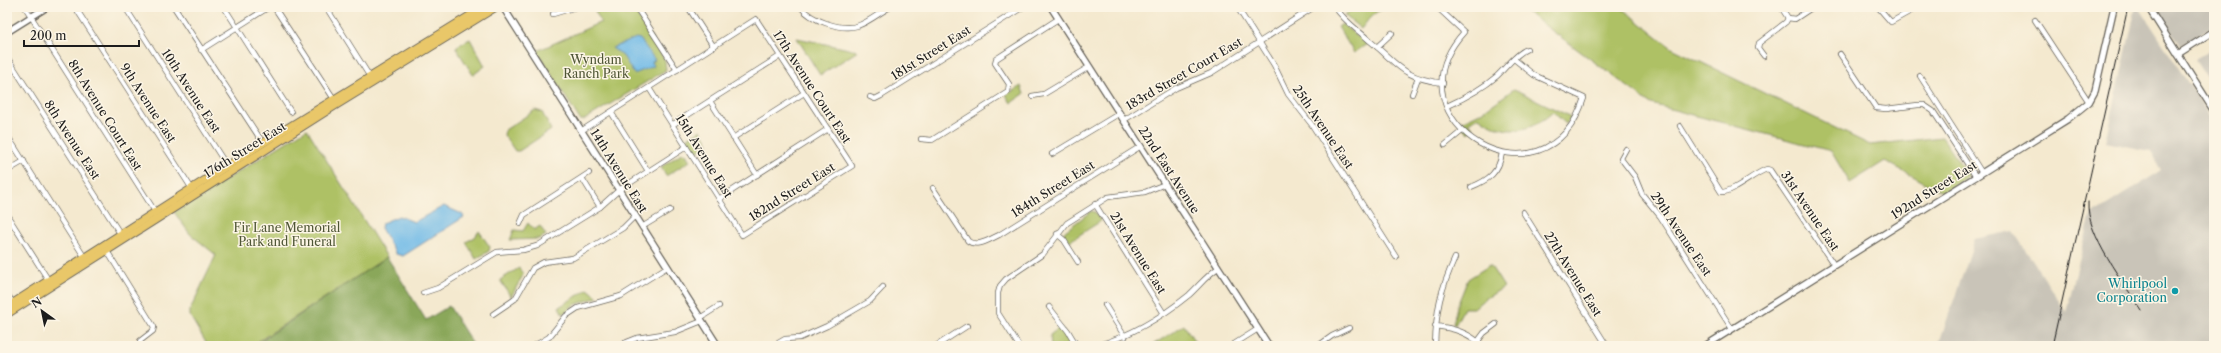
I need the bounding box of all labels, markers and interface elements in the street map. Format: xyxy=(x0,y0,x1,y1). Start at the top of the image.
scale bar xyxy=(24,22,139,48)
street label: 181st Street East xyxy=(888,22,974,83)
street label: 17th Avenue Court East xyxy=(770,27,855,147)
text: 200 m xyxy=(30,28,67,43)
street label: 183rd Street Court East xyxy=(1123,34,1245,113)
street label: 10th Avenue East xyxy=(159,46,225,136)
park label: Wyndam Ranch Park xyxy=(563,52,630,81)
street label: 8th Avenue Court East xyxy=(65,57,146,174)
street label: 9th Avenue East xyxy=(117,60,180,146)
street label: 25th Avenue East xyxy=(1290,82,1357,172)
street label: 8th Avenue East xyxy=(41,97,104,183)
street label: 15th Avenue East xyxy=(673,111,737,201)
street label: 176th Street East xyxy=(201,118,289,181)
street label: 22nd East Avenue xyxy=(1136,123,1203,216)
street label: 14th Avenue East xyxy=(588,126,652,216)
street label: 184th Street East xyxy=(1008,157,1098,220)
street label: 192nd Street East xyxy=(1888,157,1980,222)
street label: 182nd Street East xyxy=(746,159,838,224)
street label: 31st Avenue East xyxy=(1778,168,1843,254)
street label: 29th Avenue East xyxy=(1648,189,1716,279)
street label: 21st Avenue East xyxy=(1107,209,1170,297)
park label: Fir Lane Memorial Park and Funeral xyxy=(234,220,341,249)
street label: 27th Avenue East xyxy=(1541,229,1606,320)
place label: Whirlpool Corporation xyxy=(2096,276,2167,305)
marker: Whirlpool Corporation xyxy=(2170,286,2180,296)
north arrow xyxy=(22,291,62,331)
text: N xyxy=(29,294,45,311)

